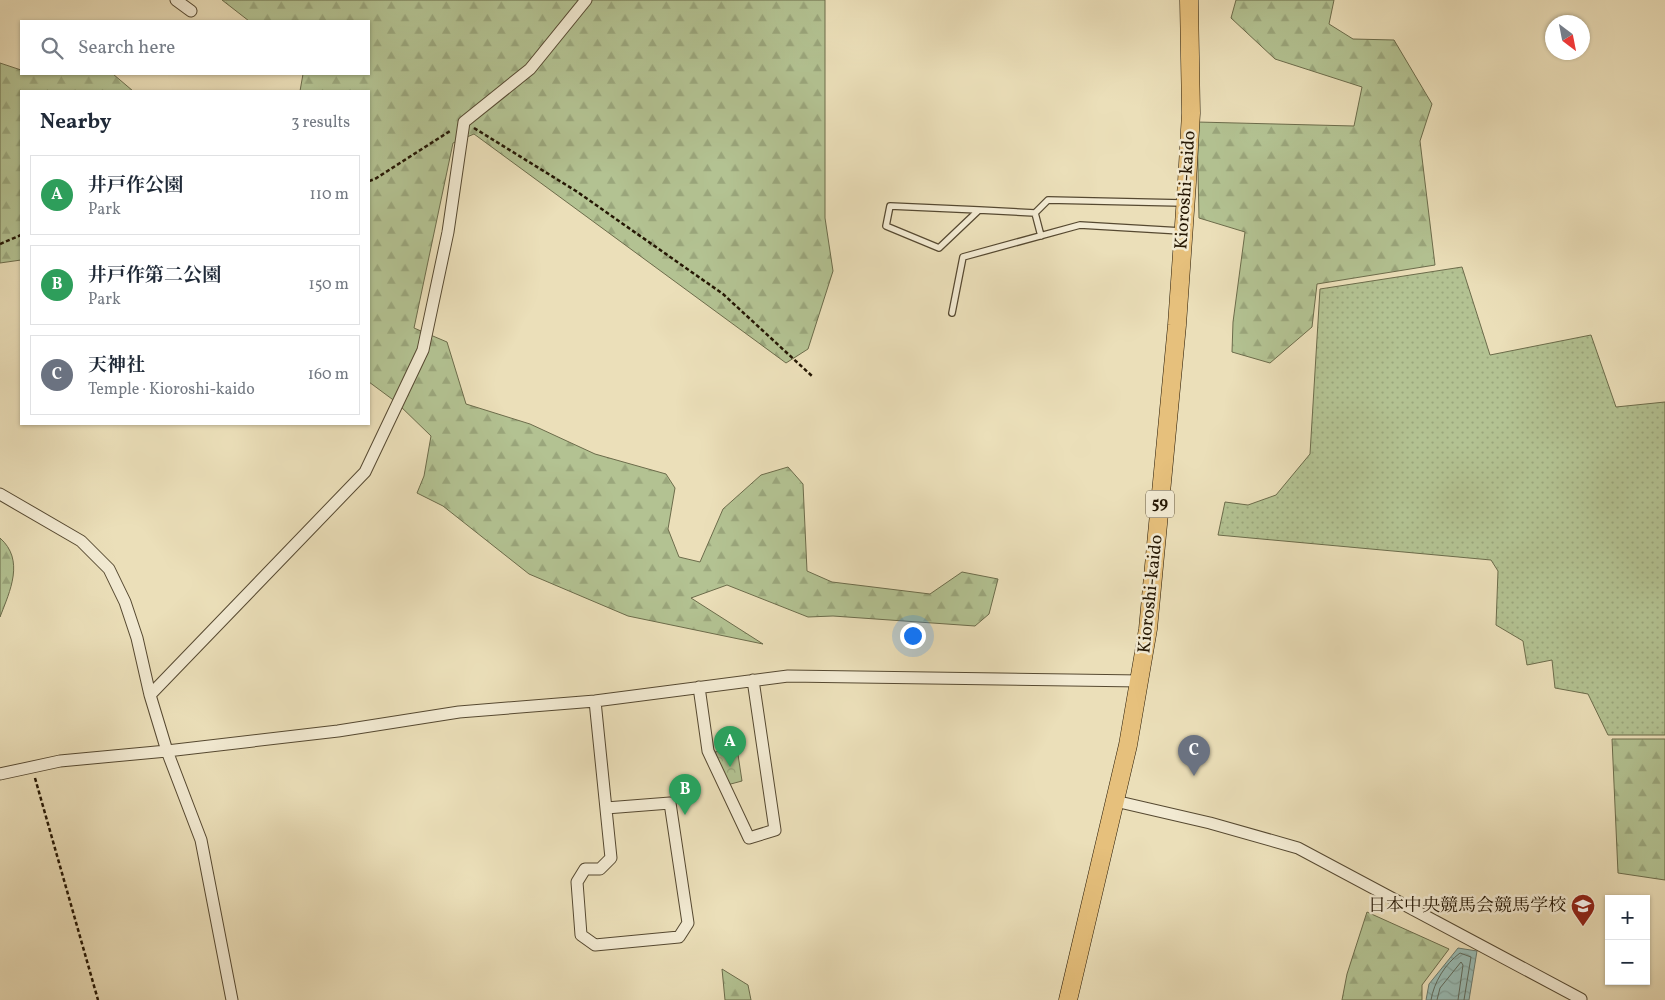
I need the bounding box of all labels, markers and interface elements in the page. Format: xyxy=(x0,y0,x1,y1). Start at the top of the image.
north arrow xyxy=(1545,15,1590,60)
search box xyxy=(20,20,370,75)
icon: search xyxy=(38,34,66,62)
text: Search here xyxy=(78,35,175,61)
text: Nearby xyxy=(40,108,111,137)
text: 3 results xyxy=(291,112,350,134)
street label: Kioroshi-kaido xyxy=(1169,130,1203,250)
text: 井戸作公園 xyxy=(88,173,183,199)
text: A xyxy=(51,184,63,206)
text: 110 m xyxy=(310,184,349,206)
text: Park xyxy=(88,199,121,221)
text: 井戸作第二公園 xyxy=(88,263,221,289)
text: B xyxy=(52,274,62,296)
text: 150 m xyxy=(308,274,349,296)
text: Park xyxy=(88,289,121,311)
text: 天神社 xyxy=(88,353,145,379)
text: C xyxy=(52,364,62,386)
text: 160 m xyxy=(308,364,349,386)
text: Temple · Kioroshi-kaido xyxy=(88,379,255,401)
road number: 59 xyxy=(1146,490,1174,518)
street label: Kioroshi-kaido xyxy=(1132,533,1170,655)
your location xyxy=(900,623,926,649)
pin: A xyxy=(714,726,746,767)
pin: C xyxy=(1178,735,1210,776)
pin: B xyxy=(669,774,701,815)
school or university icon: 日本中央競馬会競馬学校 xyxy=(1570,893,1596,927)
place label: 日本中央競馬会競馬学校 xyxy=(1368,894,1566,919)
map controls xyxy=(1605,895,1650,985)
button: + xyxy=(1605,895,1650,940)
button: − xyxy=(1605,940,1650,985)

